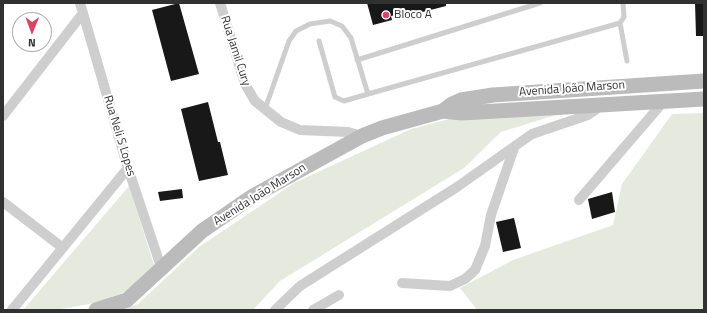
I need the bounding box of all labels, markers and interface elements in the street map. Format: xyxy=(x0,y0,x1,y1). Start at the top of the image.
place label: Bloco A xyxy=(394,8,432,22)
marker: Bloco A xyxy=(381,10,391,20)
north arrow xyxy=(12,12,52,52)
street label: Rua Jamil Cury xyxy=(217,14,253,88)
text: N xyxy=(28,35,36,51)
street label: Avenida João Marson xyxy=(519,78,625,100)
street label: Rua Neli S Lopes xyxy=(100,94,138,178)
street label: Avenida João Marson xyxy=(211,161,309,229)

